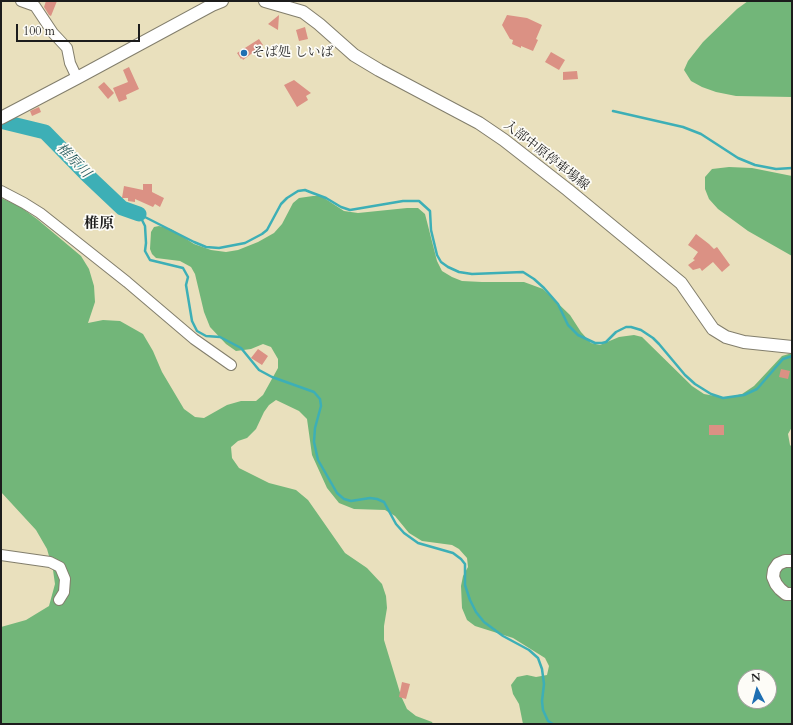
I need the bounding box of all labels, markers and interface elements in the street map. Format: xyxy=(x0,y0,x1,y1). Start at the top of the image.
scale bar xyxy=(18,16,142,42)
text: 100 m xyxy=(23,23,55,39)
place label: そば処 しいば xyxy=(252,45,333,61)
marker: そば処 しいば xyxy=(239,48,249,58)
street label: 入部中原停車場線 xyxy=(500,118,592,194)
water label: 椎原川 xyxy=(52,140,94,182)
district label: 椎原 xyxy=(84,216,114,234)
north arrow xyxy=(737,669,777,709)
text: N xyxy=(750,670,761,686)

